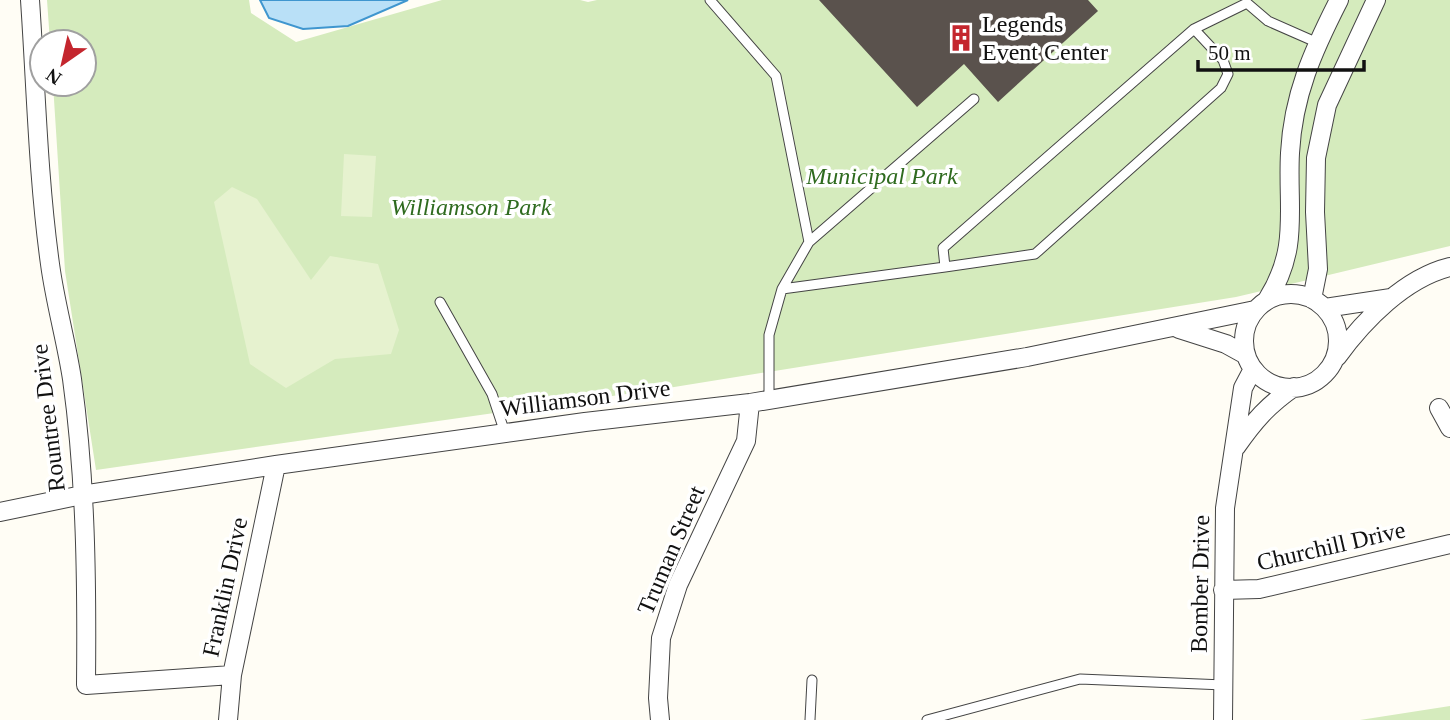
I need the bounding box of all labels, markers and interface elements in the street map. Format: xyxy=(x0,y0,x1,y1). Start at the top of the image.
place label: Legends Event Center xyxy=(982,11,1108,65)
building icon: Legends Event Center xyxy=(946,23,976,53)
north arrow xyxy=(28,28,98,98)
scale bar xyxy=(1198,28,1364,72)
text: 50 m xyxy=(1208,41,1251,65)
text: N xyxy=(42,64,65,89)
park label: Municipal Park xyxy=(805,163,958,189)
park label: Williamson Park xyxy=(391,194,552,220)
street label: Rountree Drive xyxy=(26,343,70,493)
street label: Williamson Drive xyxy=(498,375,672,421)
street label: Truman Street xyxy=(632,482,710,618)
street label: Franklin Drive xyxy=(198,515,252,659)
street label: Bomber Drive xyxy=(1186,515,1214,653)
street label: Churchill Drive xyxy=(1254,516,1408,576)

